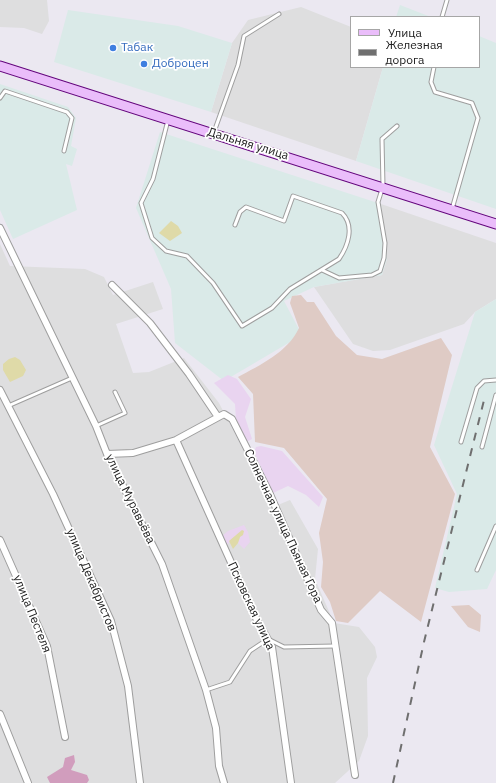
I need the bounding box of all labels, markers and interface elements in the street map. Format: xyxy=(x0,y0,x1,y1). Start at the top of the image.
legend xyxy=(350,16,480,68)
text: Улица xyxy=(388,25,422,40)
text: Железная дорога xyxy=(385,37,443,67)
place label: Табак xyxy=(121,41,153,55)
marker: Табак xyxy=(108,43,118,53)
place label: Доброцен xyxy=(152,57,209,71)
marker: Доброцен xyxy=(139,59,149,69)
street label: Дальняя улица xyxy=(206,125,290,163)
street label: Солнечная улица Пьяная Гора xyxy=(241,447,325,605)
street label: улица Муравьёва xyxy=(102,452,158,546)
street label: улица Декабристов xyxy=(63,527,119,633)
street label: Псковская улица xyxy=(224,560,278,652)
street label: улица Пестеля xyxy=(10,573,54,655)

